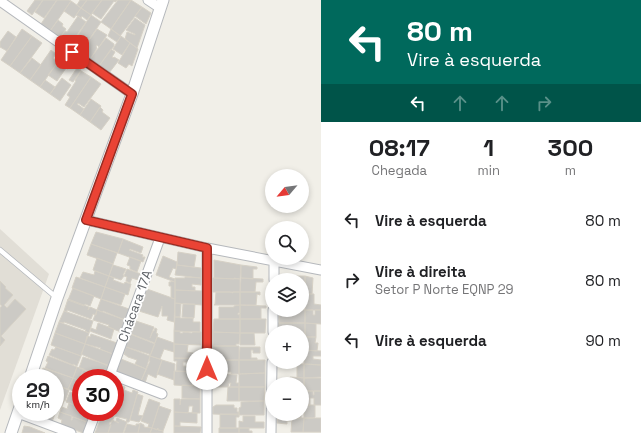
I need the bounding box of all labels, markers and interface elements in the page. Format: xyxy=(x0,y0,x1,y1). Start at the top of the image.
text: 80 m xyxy=(407,13,473,49)
icon: left xyxy=(341,16,393,68)
pin xyxy=(55,35,89,69)
icon: arrive xyxy=(61,41,83,63)
text: Vire à esquerda xyxy=(407,48,541,71)
icon: left xyxy=(407,92,429,114)
icon: ahead xyxy=(449,92,471,114)
icon: ahead xyxy=(491,92,513,114)
icon: right xyxy=(533,92,555,114)
text: 08:17 xyxy=(369,132,430,163)
text: 1 xyxy=(483,132,494,163)
text: 300 xyxy=(548,132,593,163)
text: Chegada xyxy=(372,162,427,179)
text: min xyxy=(478,162,500,179)
text: m xyxy=(565,162,576,179)
north arrow xyxy=(265,169,309,213)
map controls xyxy=(265,169,309,421)
icon: left xyxy=(341,209,363,231)
text: Vire à esquerda xyxy=(375,211,487,230)
text: 80 m xyxy=(585,211,621,230)
button: search xyxy=(265,221,309,265)
text: Vire à direita xyxy=(375,262,466,281)
street label: Chácara 17A xyxy=(114,268,156,344)
icon: right xyxy=(341,269,363,291)
text: 80 m xyxy=(585,271,621,290)
button: layers xyxy=(265,273,309,317)
text: Setor P Norte EQNP 29 xyxy=(375,281,514,298)
button: + xyxy=(265,325,309,369)
icon: left xyxy=(341,329,363,351)
text: Vire à esquerda xyxy=(375,331,487,350)
text: 90 m xyxy=(585,331,621,350)
position arrow xyxy=(186,348,228,390)
speed limit sign: 30 xyxy=(72,369,124,421)
text: 29 xyxy=(26,377,50,403)
button: − xyxy=(265,377,309,421)
text: km/h xyxy=(26,398,50,411)

